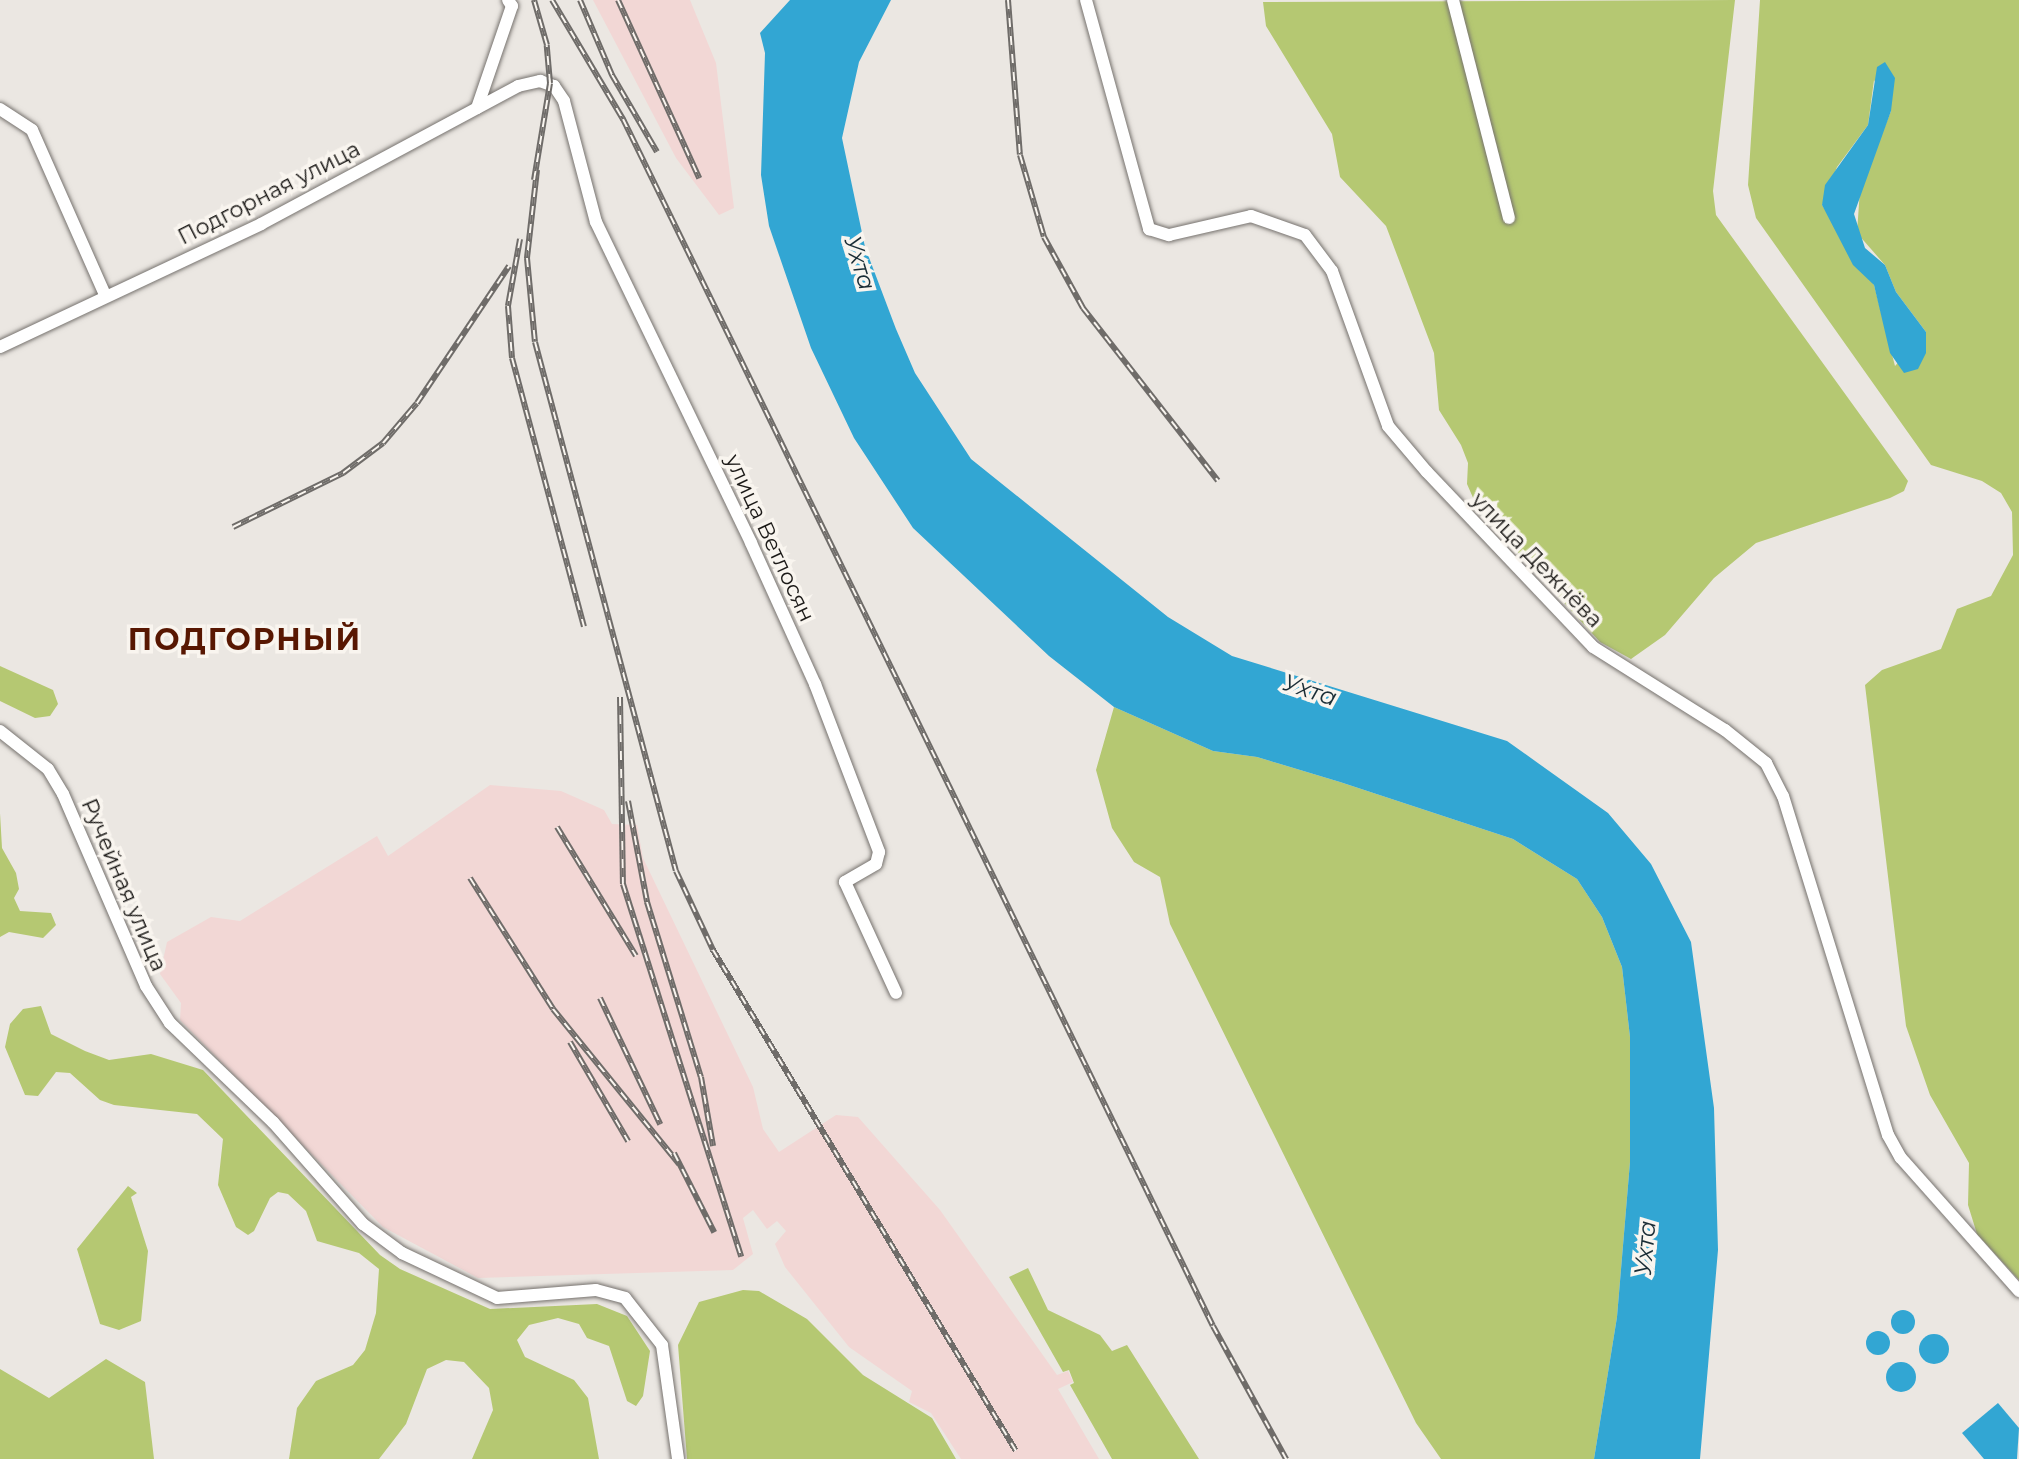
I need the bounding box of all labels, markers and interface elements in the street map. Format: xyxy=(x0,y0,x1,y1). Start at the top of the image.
street label: Подгорная улица xyxy=(174,136,364,250)
water label: Ухта xyxy=(838,232,882,294)
street label: улица Ветлосян xyxy=(720,450,820,626)
street label: улица Дежнёва xyxy=(1466,487,1608,633)
district label: ПОДГОРНЫЙ xyxy=(128,622,362,658)
water label: Ухта xyxy=(1279,668,1341,712)
street label: Ручейная улица xyxy=(76,795,172,975)
water label: Ухта xyxy=(1628,1219,1662,1277)

